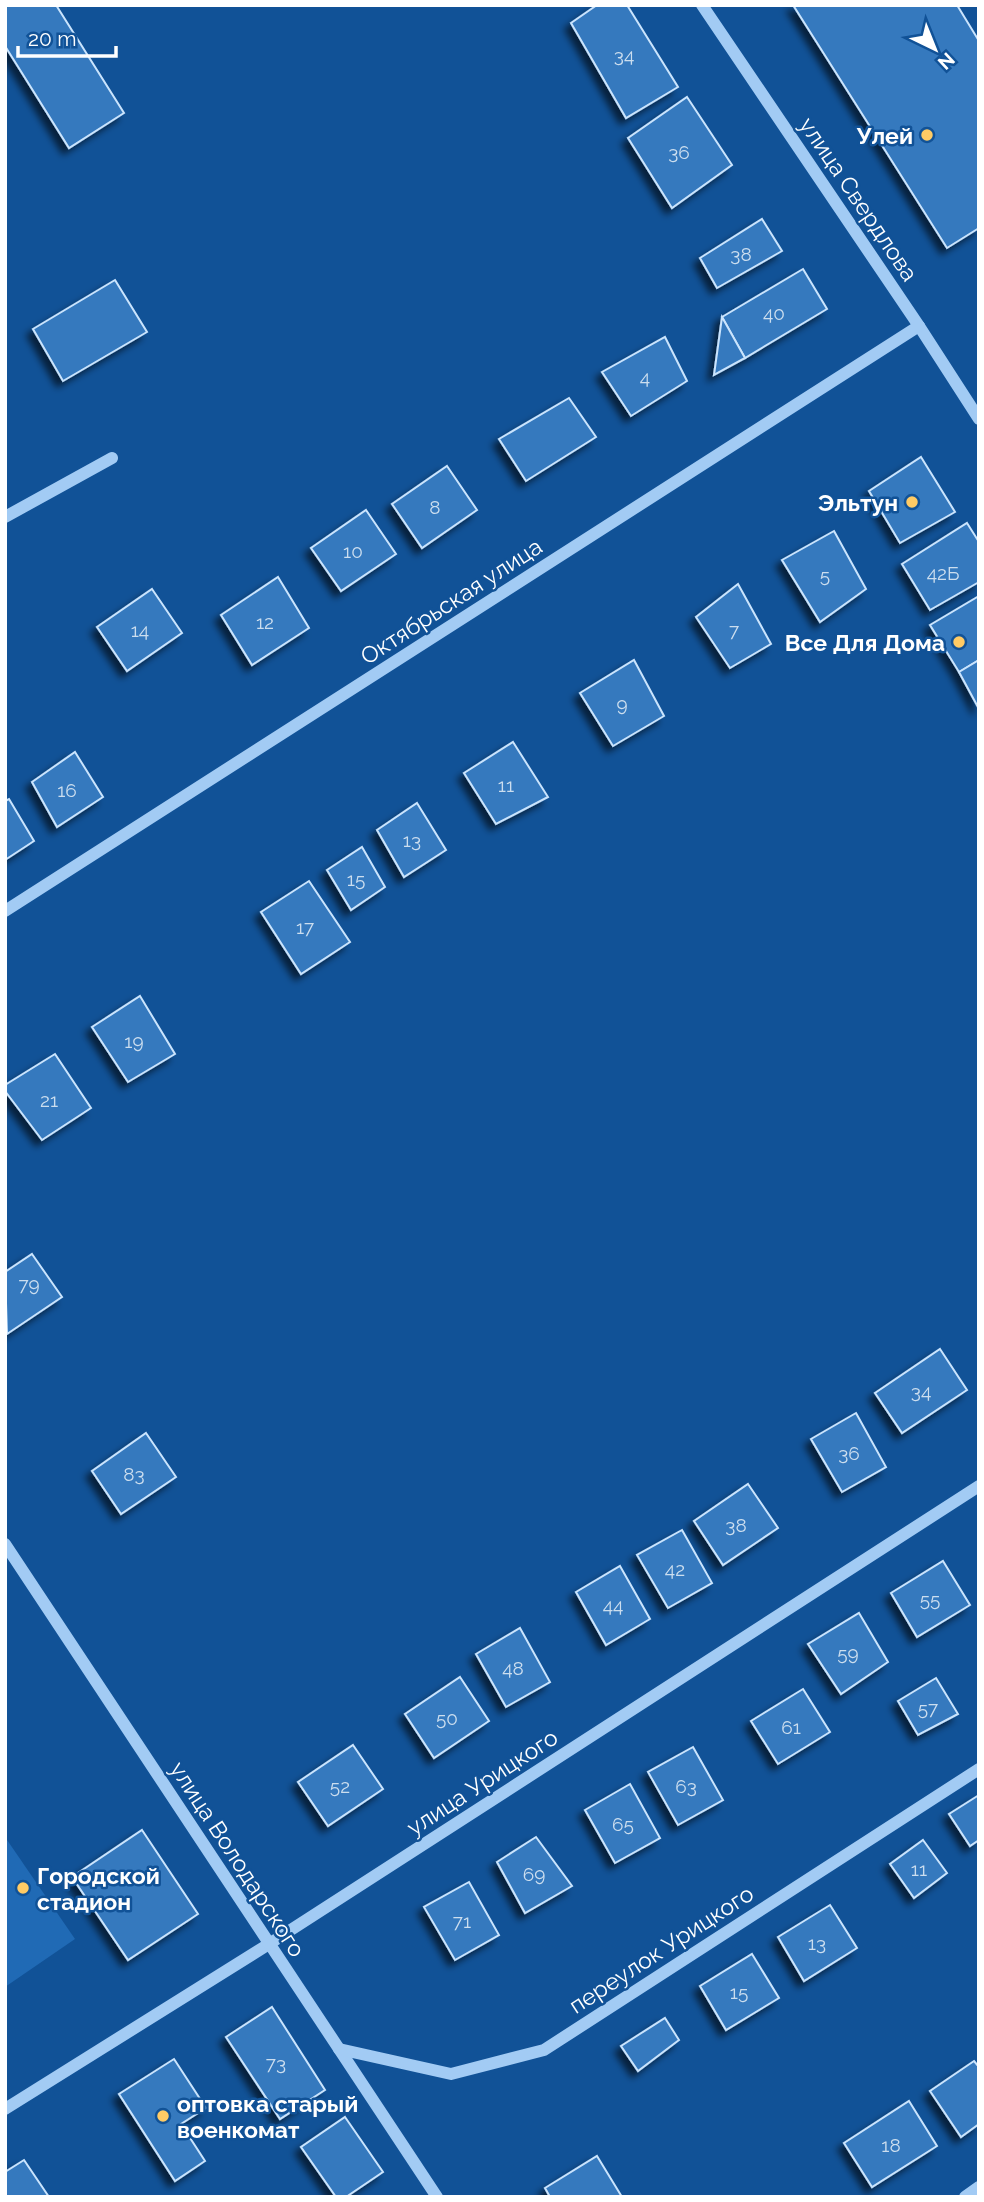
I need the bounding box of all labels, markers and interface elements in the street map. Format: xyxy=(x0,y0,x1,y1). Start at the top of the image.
scale bar xyxy=(18,14,116,58)
north arrow xyxy=(900,14,970,84)
text: 20 m xyxy=(28,26,76,51)
house number: 34 xyxy=(614,44,634,66)
text: N xyxy=(934,48,959,74)
street label: улица Свердлова xyxy=(794,112,924,286)
place label: Улей xyxy=(856,122,913,149)
marker: Улей xyxy=(919,127,935,143)
house number: 36 xyxy=(668,141,690,163)
house number: 38 xyxy=(730,243,752,265)
house number: 40 xyxy=(763,302,785,324)
house number: 4 xyxy=(640,366,650,388)
place label: Эльтун xyxy=(818,489,898,516)
marker: Эльтун xyxy=(904,494,920,510)
house number: 8 xyxy=(429,496,441,518)
street label: Октябрьская улица xyxy=(355,532,547,670)
house number: 10 xyxy=(343,540,363,562)
house number: 42Б xyxy=(927,562,959,584)
house number: 5 xyxy=(820,564,830,586)
house number: 12 xyxy=(256,611,274,633)
house number: 14 xyxy=(131,619,149,641)
house number: 7 xyxy=(729,619,739,641)
place label: Все Для Дома xyxy=(785,629,945,656)
marker: Все Для Дома xyxy=(951,634,967,650)
house number: 9 xyxy=(616,693,628,715)
house number: 11 xyxy=(498,774,514,796)
house number: 16 xyxy=(57,779,77,801)
house number: 13 xyxy=(403,829,421,851)
house number: 15 xyxy=(347,868,365,890)
house number: 17 xyxy=(296,916,314,938)
house number: 19 xyxy=(124,1030,144,1052)
house number: 21 xyxy=(40,1089,58,1111)
house number: 79 xyxy=(18,1273,40,1295)
house number: 34 xyxy=(911,1380,931,1402)
house number: 36 xyxy=(838,1442,860,1464)
house number: 83 xyxy=(123,1463,145,1485)
house number: 38 xyxy=(725,1514,747,1536)
house number: 42 xyxy=(665,1558,685,1580)
house number: 55 xyxy=(920,1588,940,1610)
house number: 44 xyxy=(603,1594,623,1616)
house number: 59 xyxy=(837,1642,859,1664)
house number: 48 xyxy=(502,1657,524,1679)
house number: 57 xyxy=(918,1697,938,1719)
house number: 50 xyxy=(436,1707,458,1729)
house number: 61 xyxy=(781,1716,801,1738)
street label: улица Урицкого xyxy=(402,1723,562,1841)
street label: улица Володарского xyxy=(165,1756,311,1962)
house number: 52 xyxy=(330,1775,350,1797)
house number: 63 xyxy=(675,1775,697,1797)
house number: 65 xyxy=(612,1813,634,1835)
house number: 11 xyxy=(911,1858,927,1880)
place label: Городской стадион xyxy=(37,1862,160,1915)
house number: 69 xyxy=(523,1863,545,1885)
street label: переулок Урицкого xyxy=(564,1879,758,2019)
marker: Городской стадион xyxy=(15,1880,31,1896)
house number: 71 xyxy=(453,1910,471,1932)
house number: 13 xyxy=(808,1932,826,1954)
house number: 15 xyxy=(730,1981,748,2003)
house number: 73 xyxy=(266,2052,286,2074)
place label: оптовка старый военкомат xyxy=(177,2090,358,2143)
marker: оптовка старый военкомат xyxy=(155,2108,171,2124)
house number: 18 xyxy=(881,2134,901,2156)

